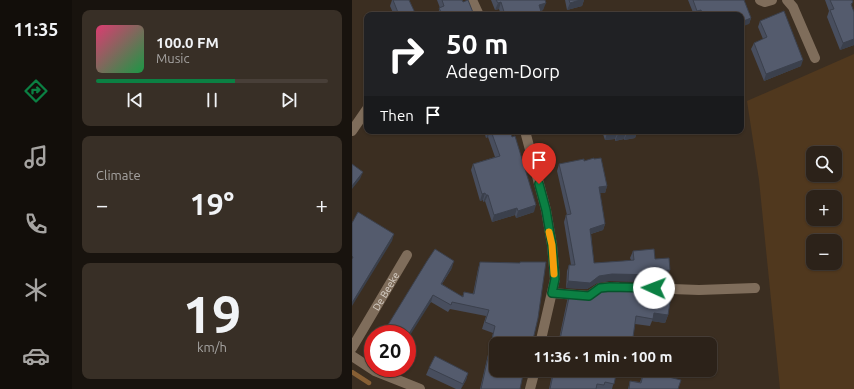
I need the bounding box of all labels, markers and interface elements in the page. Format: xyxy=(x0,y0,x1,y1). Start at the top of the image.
text: 11:35 xyxy=(13,19,59,39)
icon: right xyxy=(380,28,432,80)
text: 50 m xyxy=(446,28,508,59)
text: 100.0 FM xyxy=(156,34,219,51)
text: Music xyxy=(156,51,190,65)
text: Adegem-Dorp xyxy=(446,61,560,81)
icon: directions xyxy=(22,77,50,105)
icon: previous xyxy=(124,89,146,111)
icon: pause xyxy=(201,89,223,111)
icon: next xyxy=(278,89,300,111)
icon: arrive xyxy=(422,104,444,126)
text: Then xyxy=(380,107,414,124)
icon: music xyxy=(22,143,50,171)
pin xyxy=(522,143,556,184)
map controls xyxy=(806,146,842,270)
button: search xyxy=(806,146,842,182)
icon: arrive xyxy=(528,149,550,171)
text: Climate xyxy=(96,168,141,182)
text: 19° xyxy=(190,187,234,221)
button: + xyxy=(806,190,842,226)
text: − xyxy=(96,192,108,217)
text: + xyxy=(316,192,328,217)
icon: phone xyxy=(22,210,50,238)
button: − xyxy=(806,234,842,270)
position arrow xyxy=(633,267,675,309)
street label: De Beeke xyxy=(370,270,401,312)
icon: climate xyxy=(22,276,50,304)
text: 19 xyxy=(183,285,241,343)
speed limit sign: 20 xyxy=(364,325,416,377)
text: km/h xyxy=(197,340,227,354)
icon: car xyxy=(22,342,50,370)
text: 11:36 · 1 min · 100 m xyxy=(534,348,672,365)

